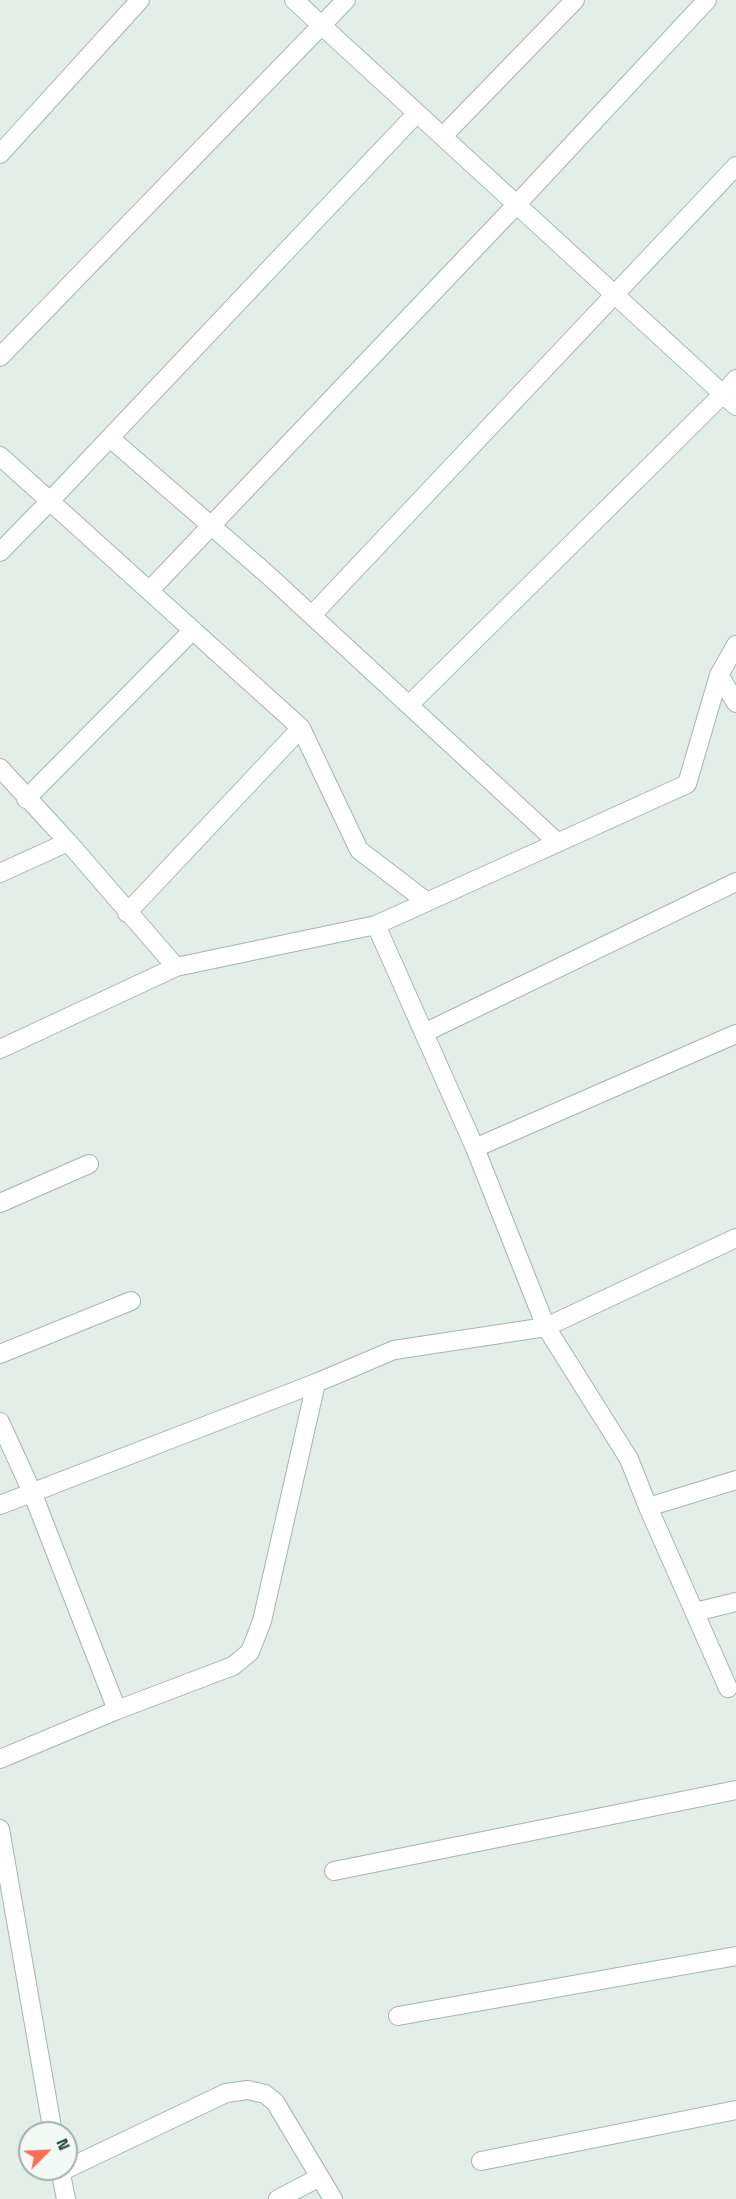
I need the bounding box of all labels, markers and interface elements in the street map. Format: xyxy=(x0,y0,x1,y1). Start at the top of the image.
north arrow xyxy=(18,2121,78,2181)
text: N xyxy=(51,2135,75,2153)

